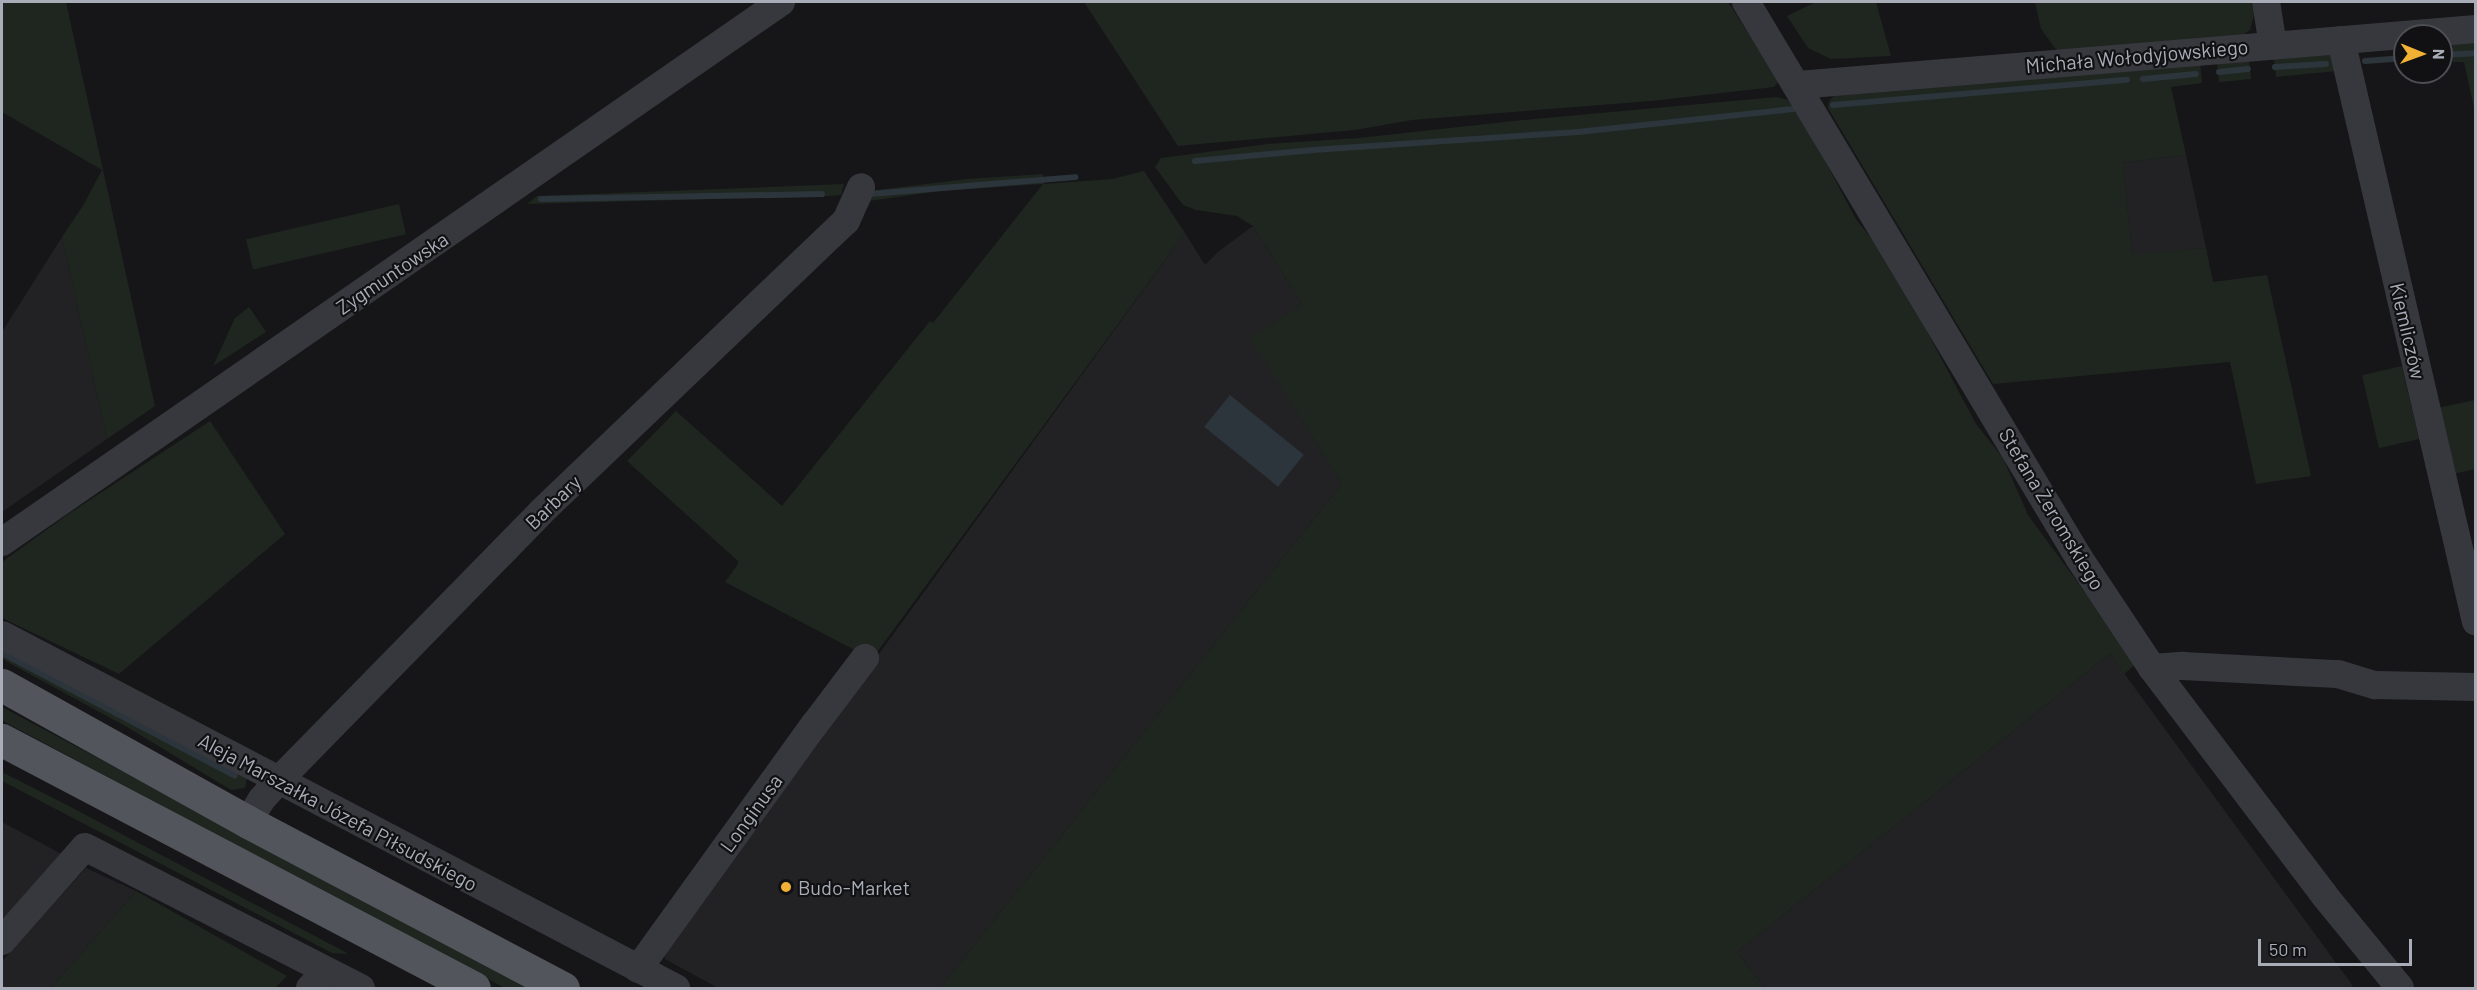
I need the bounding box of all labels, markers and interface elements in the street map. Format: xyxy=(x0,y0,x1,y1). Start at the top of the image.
north arrow xyxy=(2393,24,2453,84)
street label: Michała Wołodyjowskiego xyxy=(2025,34,2249,78)
text: N xyxy=(2430,49,2449,60)
street label: Zygmuntowska xyxy=(332,227,452,319)
street label: Kiemliczów xyxy=(2385,280,2431,382)
street label: Stefana Żeromskiego xyxy=(1994,424,2110,594)
street label: Barbary xyxy=(520,470,586,534)
street label: Aleja Marszałka Józefa Piłsudskiego xyxy=(194,728,482,896)
street label: Longinusa xyxy=(715,769,787,857)
place label: Budo-Market xyxy=(798,875,910,899)
marker: Budo-Market xyxy=(779,880,793,894)
scale bar xyxy=(2261,927,2416,965)
text: 50 m xyxy=(2269,938,2307,960)

